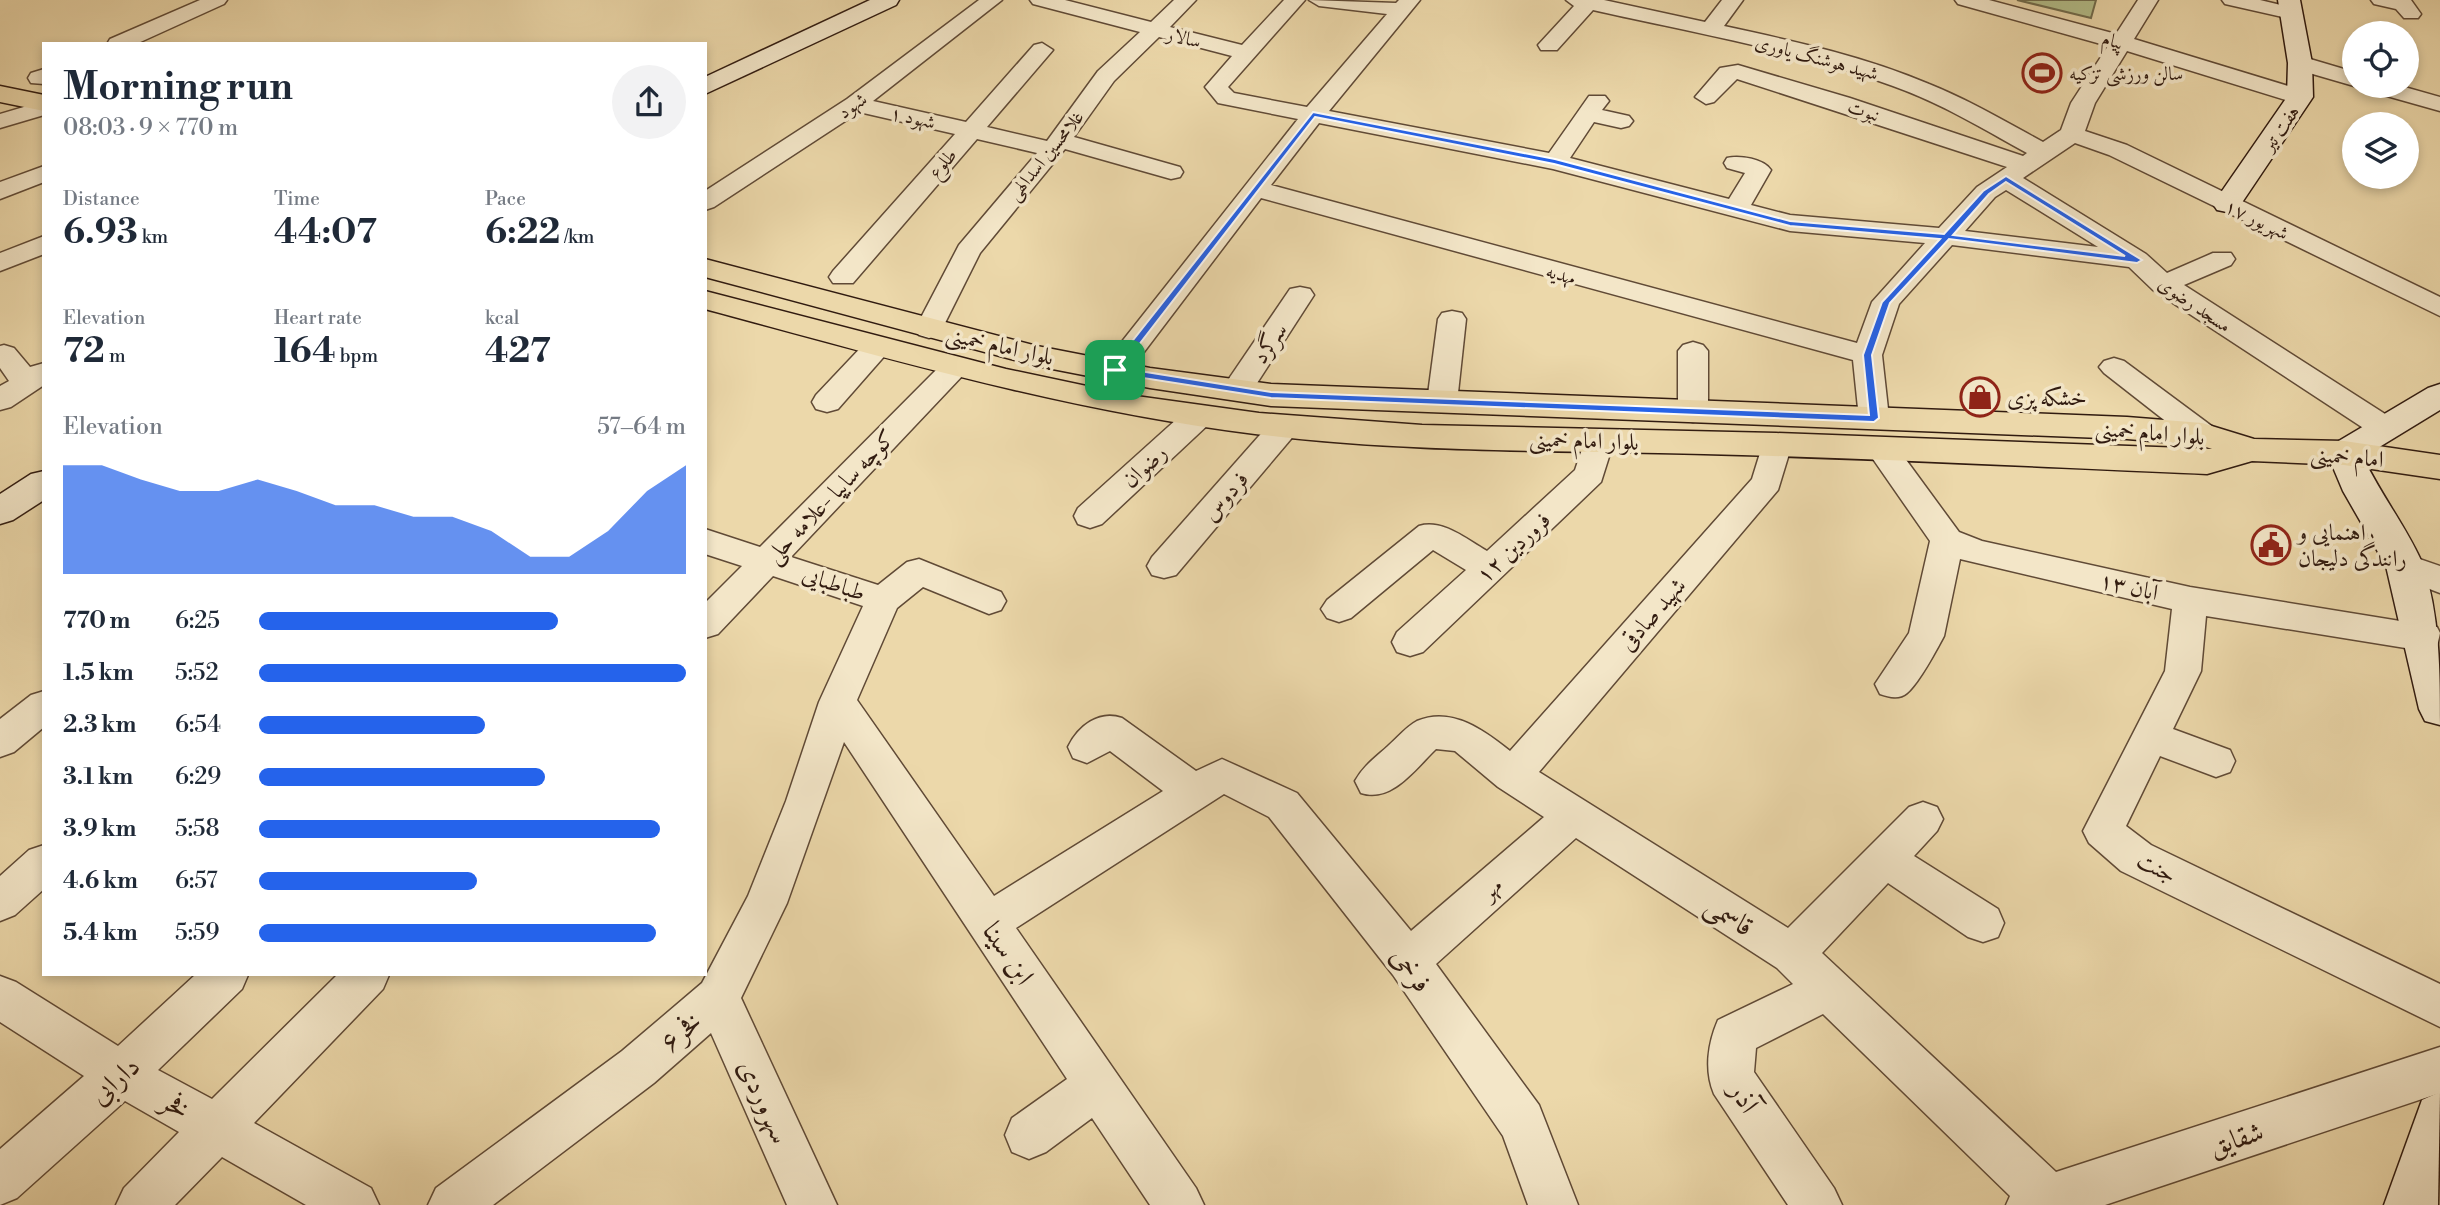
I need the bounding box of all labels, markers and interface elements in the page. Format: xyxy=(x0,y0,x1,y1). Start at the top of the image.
map controls xyxy=(2342,21,2419,189)
button: locate xyxy=(2342,21,2419,98)
street label: سالار xyxy=(1162,22,1204,54)
street label: پیام xyxy=(2098,26,2126,59)
street label: شهید هوشنگ یاوری xyxy=(1753,29,1881,86)
sports icon: سالن ورزشی تزکیه xyxy=(2021,52,2063,94)
place label: سالن ورزشی تزکیه xyxy=(2069,62,2183,87)
text: Morning run xyxy=(63,64,293,111)
button: share xyxy=(612,65,686,139)
street label: شهود xyxy=(833,87,872,124)
street label: نبوت xyxy=(1844,95,1883,127)
street label: شهود ۱ xyxy=(888,101,938,135)
street label: هفت تیر xyxy=(2255,101,2305,158)
street label: غلامحسین اسدالهی xyxy=(1002,106,1090,206)
button: layers xyxy=(2342,112,2419,189)
text: 08:03 · 9 × 770 m xyxy=(63,114,238,142)
street label: طلوع xyxy=(923,144,965,186)
text: Distance xyxy=(63,187,140,211)
text: Time xyxy=(274,187,320,211)
text: Pace xyxy=(485,187,526,211)
street label: ۱۷ شهریور xyxy=(2221,194,2292,246)
text: 6.93 xyxy=(63,211,138,254)
text: 44:07 xyxy=(274,211,377,254)
text: 6:22 xyxy=(485,211,560,254)
text: km xyxy=(138,225,168,249)
text: /km xyxy=(560,225,594,249)
street label: مهدیه xyxy=(1543,259,1578,291)
street label: مسجد رضوی xyxy=(2153,272,2236,338)
text: Elevation xyxy=(63,306,145,330)
text: Heart rate xyxy=(274,306,362,330)
text: kcal xyxy=(485,306,519,330)
street label: سرگرد xyxy=(1244,317,1294,370)
street label: بلوار امام خمینی xyxy=(942,320,1056,377)
text: 72 xyxy=(63,330,105,373)
text: 164 xyxy=(274,330,336,373)
text: 427 xyxy=(485,330,551,373)
pin xyxy=(1085,340,1145,400)
text: m xyxy=(105,344,126,368)
text: bpm xyxy=(336,344,378,368)
icon: arrive xyxy=(1096,351,1134,389)
shop icon: خشکه پزی xyxy=(1959,376,2001,418)
place label: خشکه پزی xyxy=(2007,384,2087,412)
text: Elevation xyxy=(63,413,163,441)
text: 57–64 m xyxy=(597,413,686,441)
street label: بلوار امام خمینی xyxy=(2093,414,2206,457)
street label: کوچه سایپا -علامه حلی xyxy=(760,424,904,571)
street label: بلوار امام خمینی xyxy=(1528,425,1639,462)
street label: رضوان xyxy=(1116,439,1173,494)
street label: امام خمینی xyxy=(2309,440,2385,479)
street label: فردوس xyxy=(1196,466,1255,527)
street label: ۱۲ فروردین xyxy=(1471,506,1557,589)
place label: راهنمایی و رانندگی دلیجان xyxy=(2296,519,2407,573)
public building icon: راهنمایی و رانندگی دلیجان xyxy=(2250,524,2292,566)
street label: طباطبایی xyxy=(799,560,869,608)
street label: ۱۳ آبان xyxy=(2097,567,2164,608)
street label: شهید صادقی xyxy=(1613,572,1692,657)
text: 770 m xyxy=(63,607,130,635)
text: 6:25 xyxy=(175,607,220,635)
text: 1.5 km xyxy=(63,659,134,687)
text: 5:52 xyxy=(175,659,219,687)
text: 2.3 km xyxy=(63,711,136,739)
text: 6:54 xyxy=(175,711,221,739)
text: 3.1 km xyxy=(63,763,133,791)
text: 6:29 xyxy=(175,763,221,791)
text: 3.9 km xyxy=(63,815,136,843)
text: 5:58 xyxy=(175,815,220,843)
street label: جنت xyxy=(2132,846,2181,890)
text: 4.6 km xyxy=(63,867,138,895)
text: 6:57 xyxy=(175,867,218,895)
street label: مهر xyxy=(1473,871,1509,907)
street label: قاسمی xyxy=(1698,888,1760,946)
street label: ابن سینا xyxy=(974,916,1041,992)
text: 5.4 km xyxy=(63,919,138,947)
text: 5:59 xyxy=(175,919,219,947)
street label: فرخی xyxy=(1382,940,1439,1000)
street label: فخر۶ xyxy=(653,1004,709,1060)
street label: دارابی xyxy=(82,1049,148,1114)
street label: سهروردی xyxy=(730,1054,798,1149)
street label: آذر xyxy=(1719,1073,1768,1122)
street label: فخر xyxy=(152,1082,196,1127)
street label: شقایق xyxy=(2205,1114,2268,1165)

